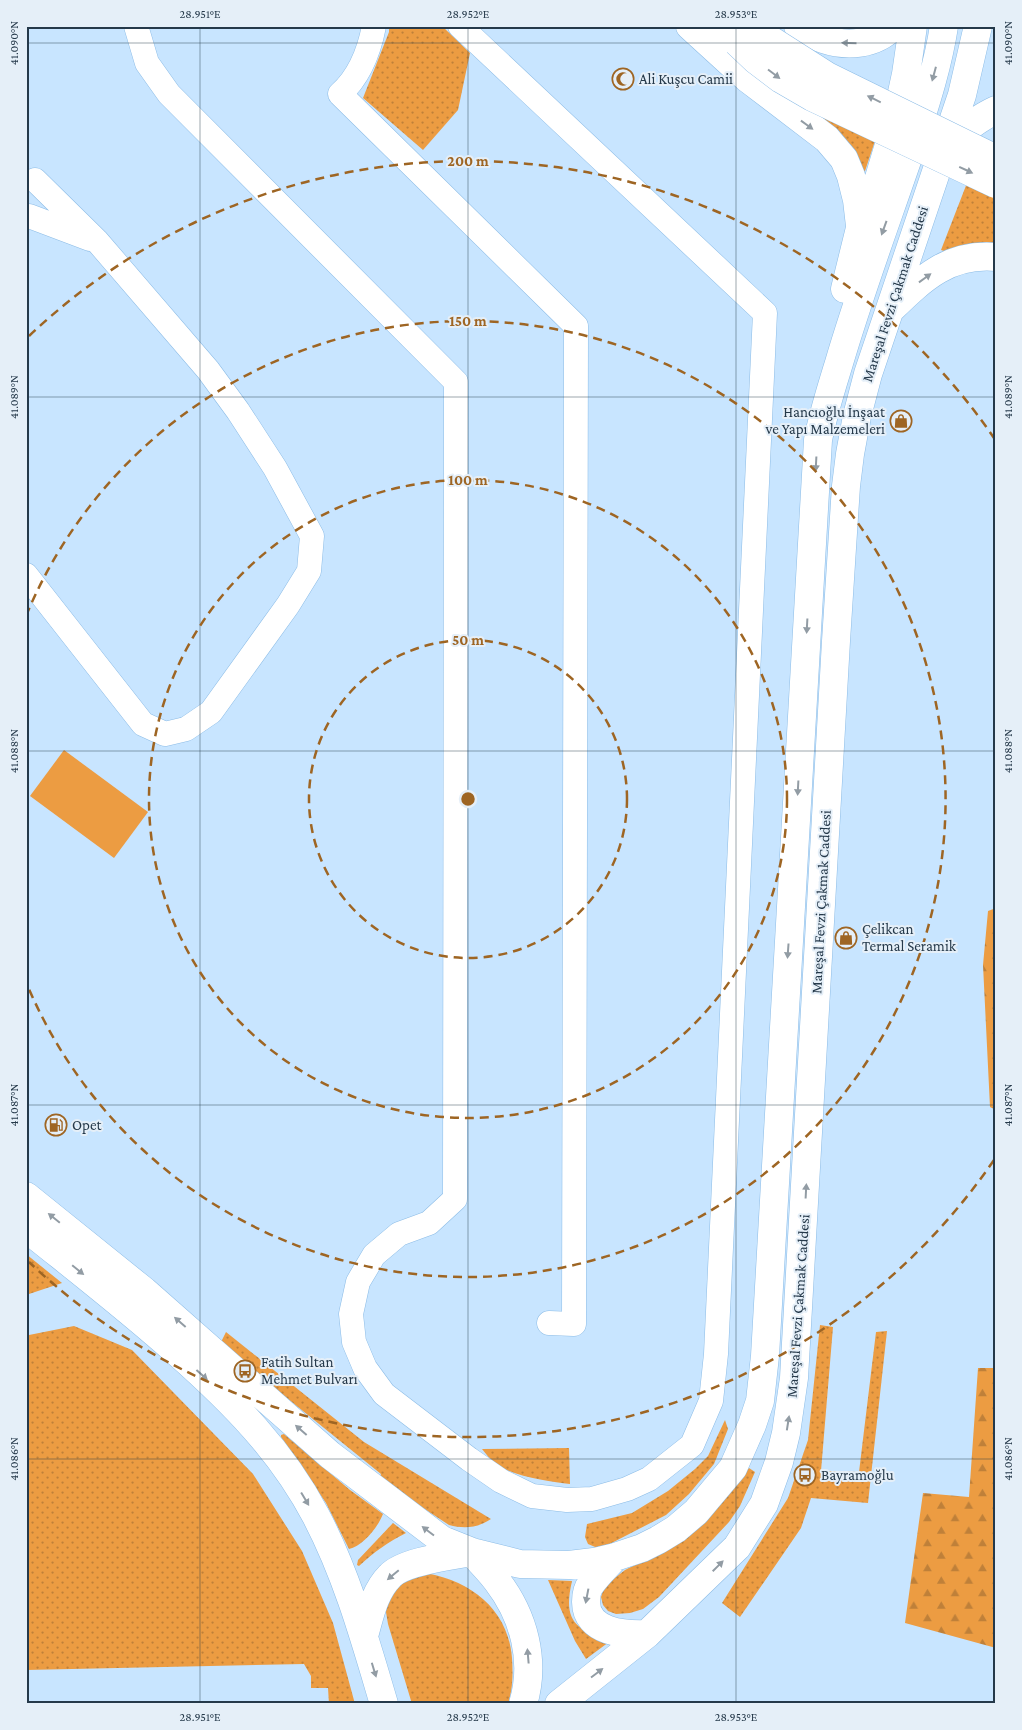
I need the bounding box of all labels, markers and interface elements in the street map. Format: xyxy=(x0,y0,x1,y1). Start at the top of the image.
text: 28.951°E xyxy=(180,7,221,21)
text: 28.952°E xyxy=(447,7,490,21)
text: 28.953°E xyxy=(715,7,758,21)
text: 41.090°N xyxy=(7,21,21,65)
text: 41.090°N xyxy=(1001,21,1015,65)
one-way arrow xyxy=(841,39,857,47)
one-way arrow xyxy=(930,66,938,81)
mosque icon: Ali Kuşcu Camii xyxy=(611,67,635,91)
one-way arrow xyxy=(767,68,780,79)
place label: Ali Kuşcu Camii xyxy=(639,71,733,88)
one-way arrow xyxy=(866,95,881,103)
one-way arrow xyxy=(801,120,814,130)
text: 200 m xyxy=(447,153,489,169)
one-way arrow xyxy=(959,166,973,174)
street label: Mareşal Fevzi Çakmak Caddesi xyxy=(859,204,932,384)
one-way arrow xyxy=(880,221,887,236)
one-way arrow xyxy=(918,273,932,283)
text: 150 m xyxy=(449,313,487,329)
text: 41.089°N xyxy=(7,375,21,419)
text: 41.089°N xyxy=(1001,375,1015,419)
place label: Hancıoğlu İnşaat ve Yapı Malzemeleri xyxy=(765,404,886,438)
shop icon: Hancıoğlu İnşaat ve Yapı Malzemeleri xyxy=(889,409,913,433)
one-way arrow xyxy=(811,456,819,472)
text: 100 m xyxy=(448,472,488,488)
one-way arrow xyxy=(803,618,811,634)
text: 50 m xyxy=(452,632,484,648)
text: 41.088°N xyxy=(7,729,21,773)
text: 41.088°N xyxy=(1001,729,1015,773)
one-way arrow xyxy=(793,781,801,797)
centre of rings xyxy=(459,790,477,808)
street label: Mareşal Fevzi Çakmak Caddesi xyxy=(808,810,835,994)
place label: Çelikcan Termal Seramik xyxy=(862,921,957,954)
shop icon: Çelikcan Termal Seramik xyxy=(834,926,858,950)
one-way arrow xyxy=(784,943,792,959)
text: 41.087°N xyxy=(7,1083,21,1126)
text: 41.087°N xyxy=(1001,1083,1015,1126)
fuel station icon: Opet xyxy=(44,1113,68,1137)
place label: Opet xyxy=(72,1117,103,1134)
one-way arrow xyxy=(802,1183,810,1199)
one-way arrow xyxy=(48,1213,61,1224)
street label: Mareşal Fevzi Çakmak Caddesi xyxy=(784,1214,813,1398)
one-way arrow xyxy=(71,1264,84,1275)
one-way arrow xyxy=(174,1316,186,1328)
place label: Fatih Sultan Mehmet Bulvarı xyxy=(261,1354,358,1387)
bus stop icon: Fatih Sultan Mehmet Bulvarı xyxy=(233,1359,257,1383)
one-way arrow xyxy=(195,1369,207,1381)
one-way arrow xyxy=(784,1414,792,1430)
one-way arrow xyxy=(295,1424,308,1435)
text: 41.086°N xyxy=(7,1437,21,1481)
text: 41.086°N xyxy=(1001,1437,1015,1481)
bus stop icon: Bayramoğlu xyxy=(793,1463,817,1487)
place label: Bayramoğlu xyxy=(821,1467,894,1484)
one-way arrow xyxy=(301,1492,310,1505)
one-way arrow xyxy=(422,1525,435,1536)
one-way arrow xyxy=(712,1560,724,1572)
one-way arrow xyxy=(386,1570,399,1581)
one-way arrow xyxy=(583,1588,591,1604)
one-way arrow xyxy=(524,1647,532,1663)
one-way arrow xyxy=(370,1663,378,1678)
one-way arrow xyxy=(590,1668,603,1679)
text: 28.951°E xyxy=(180,1710,221,1724)
text: 28.952°E xyxy=(447,1710,490,1724)
text: 28.953°E xyxy=(715,1710,758,1724)

